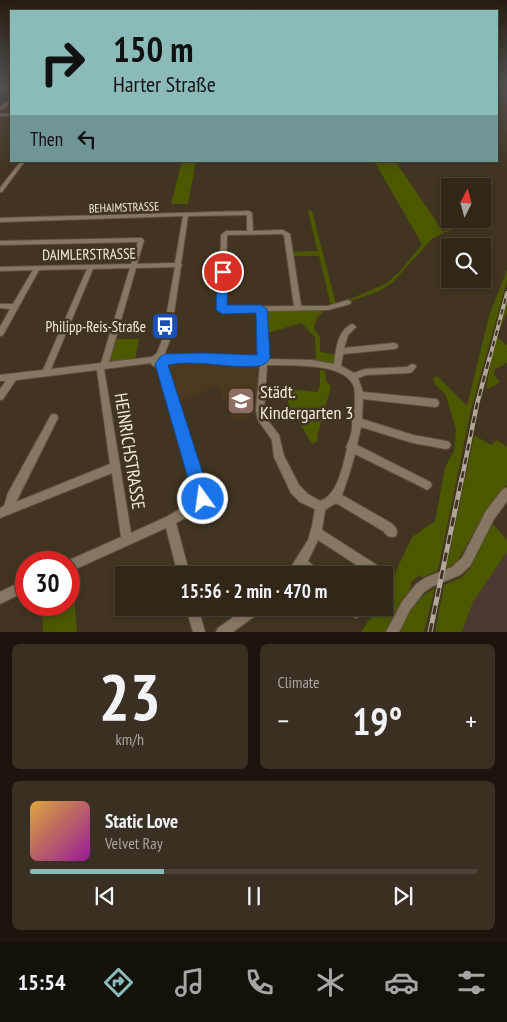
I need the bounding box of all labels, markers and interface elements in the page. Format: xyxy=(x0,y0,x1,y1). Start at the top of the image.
text: 150 m xyxy=(113,26,194,72)
icon: right xyxy=(30,30,95,95)
text: Harter Straße xyxy=(113,70,216,98)
icon: left xyxy=(73,125,101,153)
text: Then xyxy=(30,127,63,151)
north arrow xyxy=(441,178,491,228)
map controls xyxy=(441,178,491,288)
street label: BEHAIMSTRASSE xyxy=(89,198,159,216)
button: search xyxy=(441,238,491,288)
street label: DAIMLERSTRASSE xyxy=(42,244,136,264)
pin xyxy=(202,251,244,293)
icon: arrive xyxy=(209,258,237,286)
bus stop icon: Philipp-Reis-Straße xyxy=(150,311,180,341)
place label: Philipp-Reis-Straße xyxy=(46,317,146,336)
place label: Städt. Kindergarten 3 xyxy=(260,380,353,424)
school or university icon: Städt. Kindergarten 3 xyxy=(226,386,256,416)
street label: HEINRICHSTRASSE xyxy=(109,391,151,511)
position arrow xyxy=(176,472,228,524)
speed limit sign: 30 xyxy=(15,551,80,616)
text: 15:56 · 2 min · 470 m xyxy=(181,579,327,603)
text: 23 xyxy=(99,654,161,738)
text: Climate xyxy=(278,672,320,692)
text: 19° xyxy=(352,696,402,745)
text: − xyxy=(278,702,289,739)
text: + xyxy=(465,702,477,739)
text: km/h xyxy=(116,729,144,749)
text: Static Love xyxy=(105,809,178,833)
text: Velvet Ray xyxy=(105,833,163,853)
icon: previous xyxy=(91,882,119,910)
icon: pause xyxy=(240,882,268,910)
icon: next xyxy=(389,882,417,910)
icon: directions xyxy=(101,965,136,1000)
icon: music xyxy=(172,965,207,1000)
icon: phone xyxy=(242,965,277,1000)
icon: climate xyxy=(313,965,348,1000)
icon: car xyxy=(384,965,419,1000)
icon: filters xyxy=(454,965,489,1000)
text: 15:54 xyxy=(18,968,65,996)

